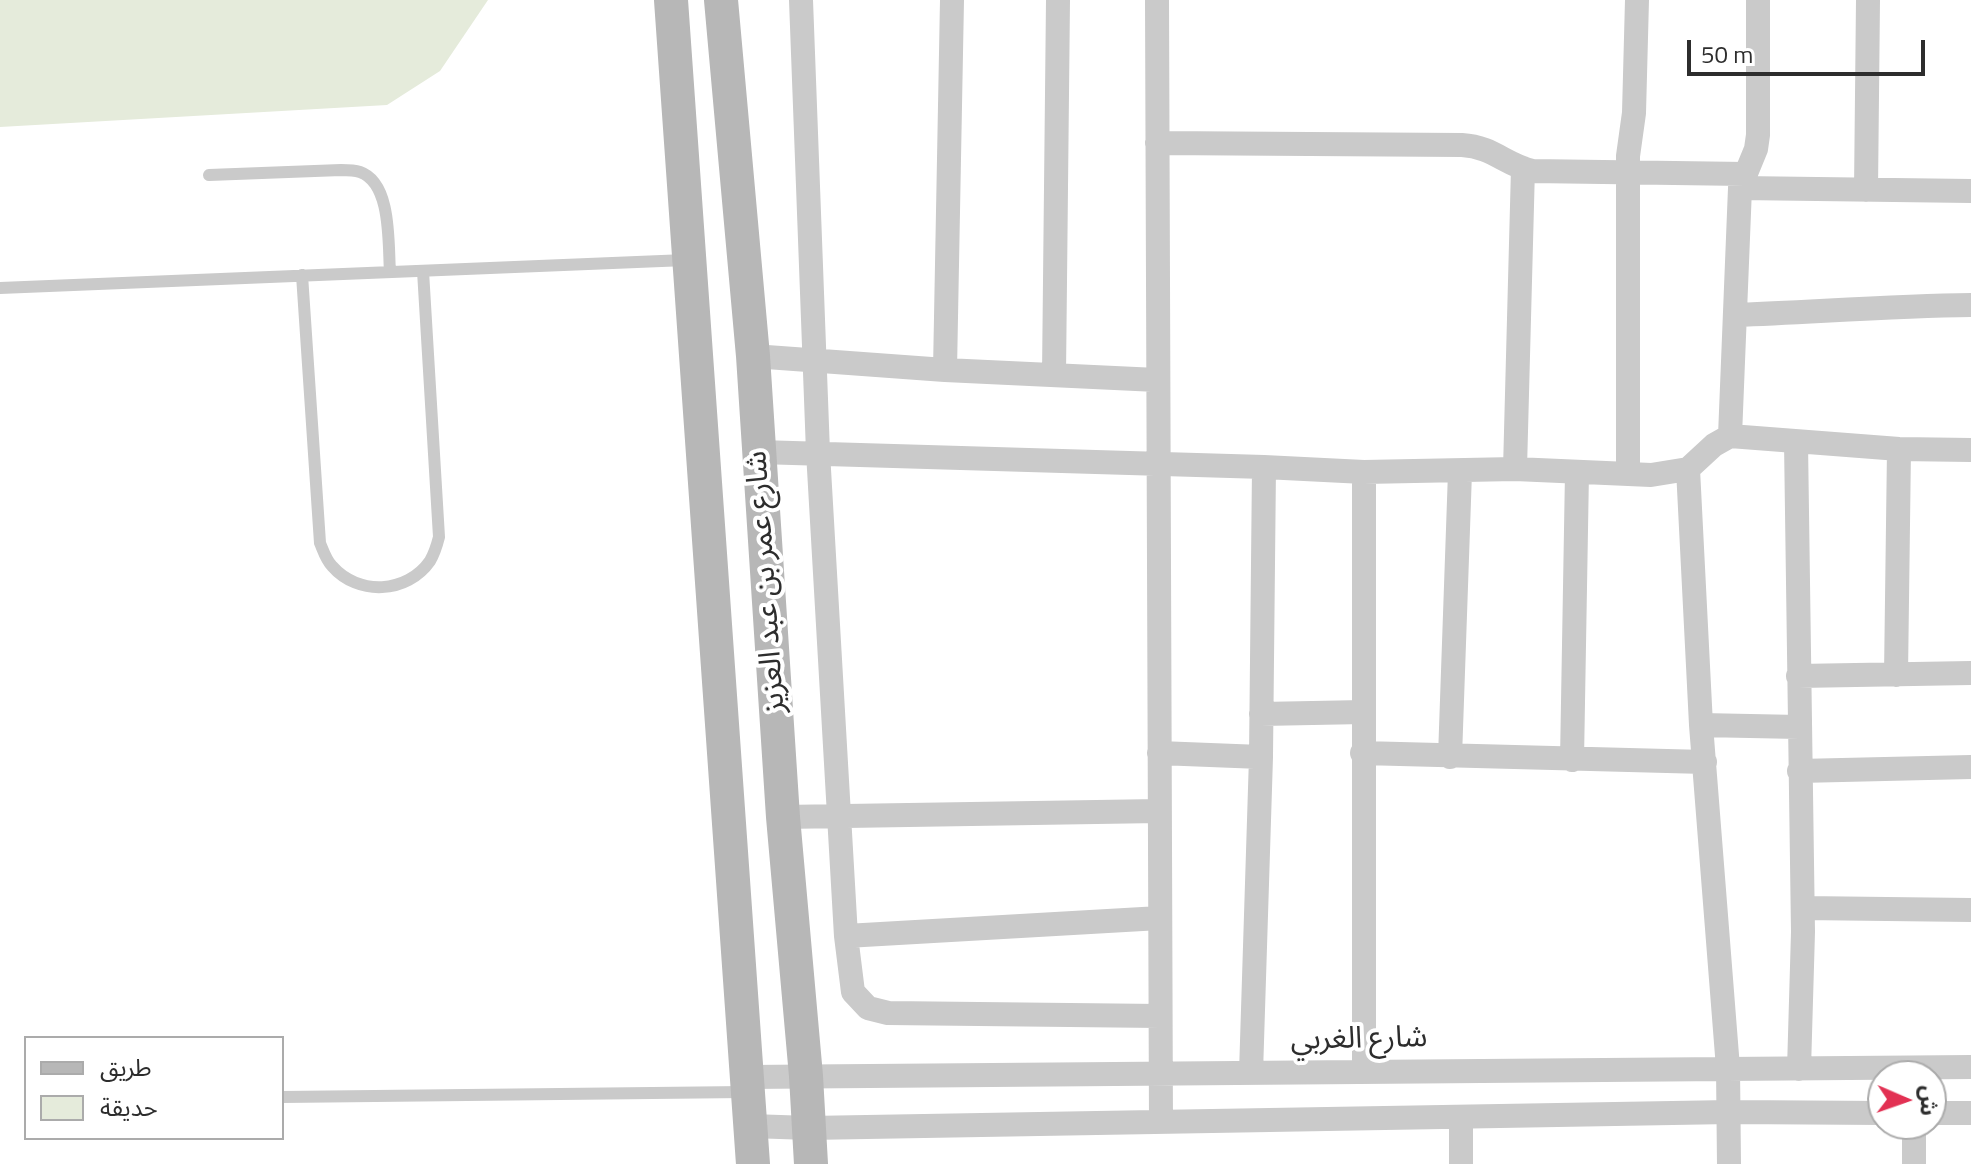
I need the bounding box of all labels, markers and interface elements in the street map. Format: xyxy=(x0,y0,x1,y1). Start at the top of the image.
scale bar xyxy=(1691,24,1929,74)
text: 50 m xyxy=(1701,36,1753,72)
street label: شارع عمر بن عبد العزيز xyxy=(740,450,794,714)
street label: شارع الغربي xyxy=(1290,1021,1428,1059)
legend xyxy=(24,1036,284,1140)
text: طريق xyxy=(100,1049,152,1085)
north arrow xyxy=(1867,1060,1947,1140)
text: ش xyxy=(1911,1085,1947,1116)
text: حديقة xyxy=(100,1089,158,1125)

